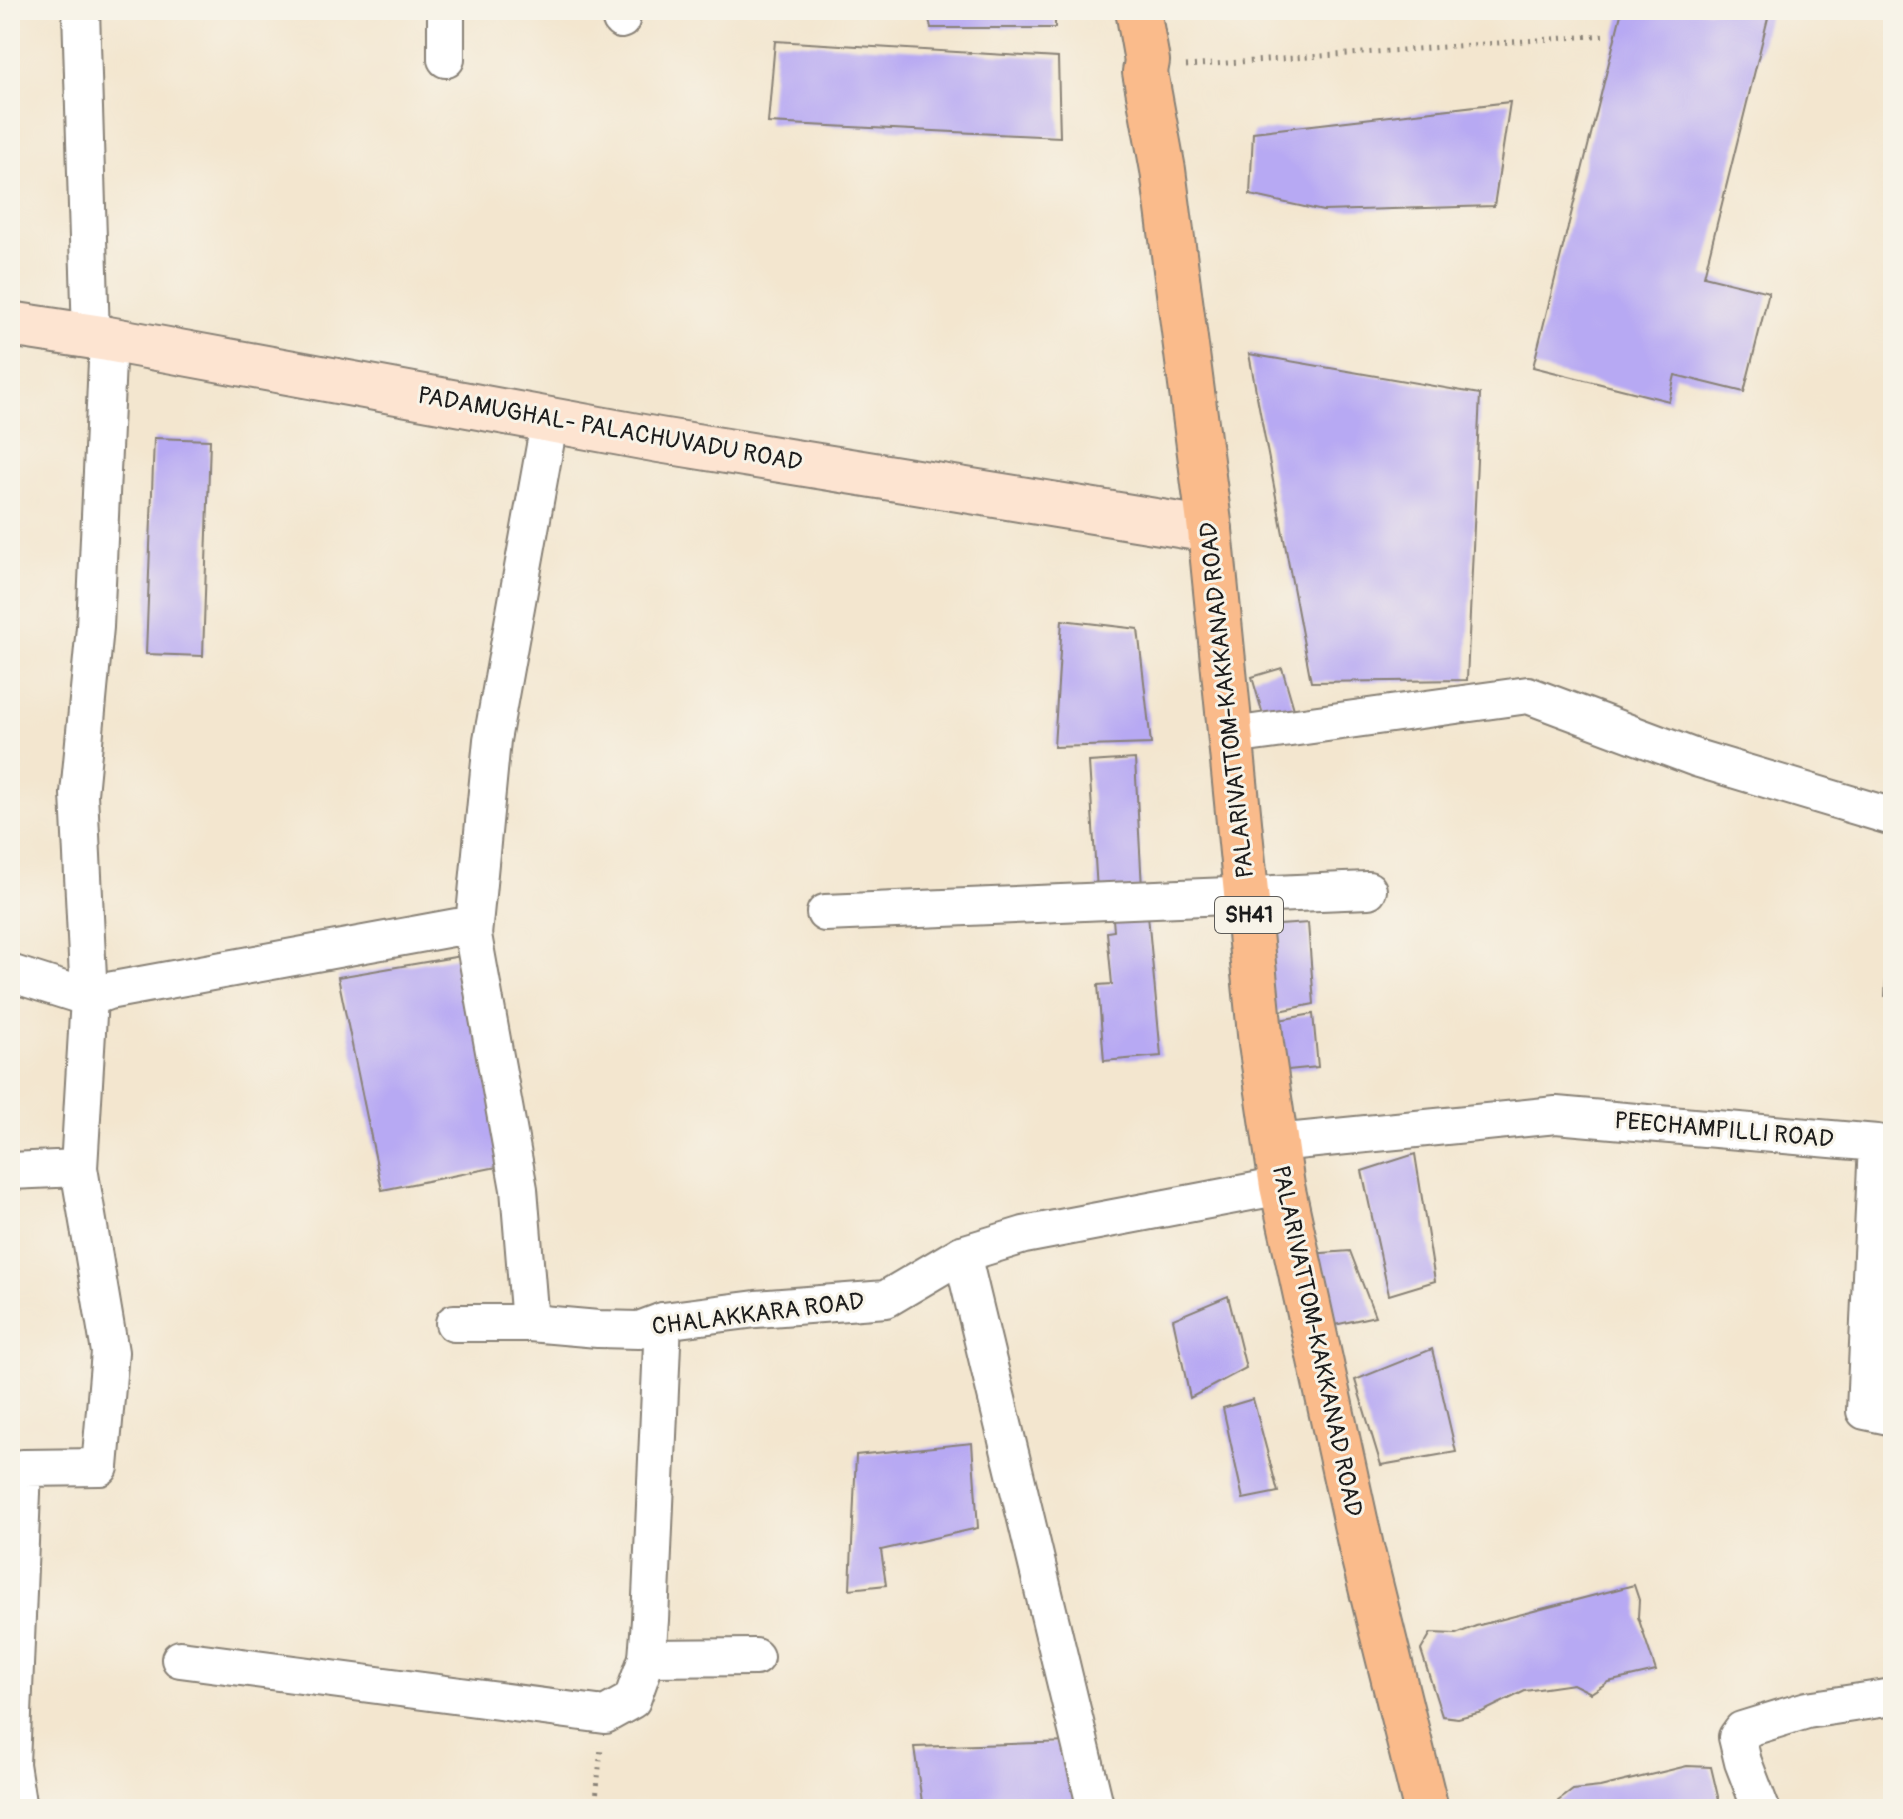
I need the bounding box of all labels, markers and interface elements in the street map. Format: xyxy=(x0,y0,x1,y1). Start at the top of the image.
street label: PADAMUGHAL- PALACHUVADU ROAD xyxy=(415,381,805,477)
street label: PALARIVATTOM-KAKKANAD ROAD xyxy=(1194,521,1260,879)
road number: SH41 xyxy=(1215,897,1283,933)
street label: PEECHAMPILLI ROAD xyxy=(1613,1106,1835,1154)
street label: PALARIVATTOM-KAKKANAD ROAD xyxy=(1266,1163,1368,1519)
street label: CHALAKKARA ROAD xyxy=(650,1287,866,1341)

